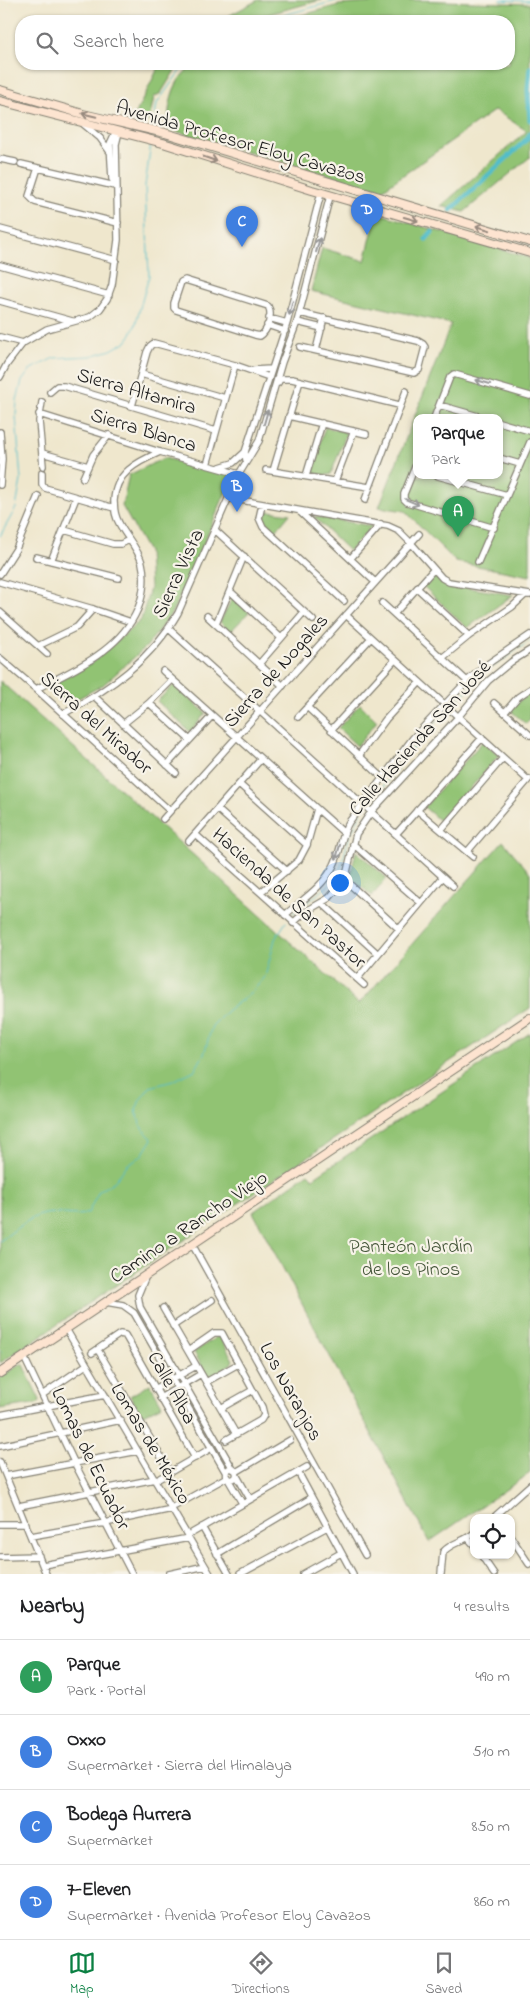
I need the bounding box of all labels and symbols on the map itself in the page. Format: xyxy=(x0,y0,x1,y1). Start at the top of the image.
street label: Avenida Profesor Eloy Cavazos xyxy=(112,94,368,193)
one-way arrow xyxy=(81,110,97,119)
one-way arrow xyxy=(201,155,217,164)
pin: D xyxy=(351,194,383,235)
pin: C xyxy=(226,206,258,247)
one-way arrow xyxy=(402,214,418,224)
one-way arrow xyxy=(476,222,492,232)
one-way arrow xyxy=(314,237,323,253)
one-way arrow xyxy=(286,299,295,315)
street label: Sierra Altamira xyxy=(73,362,199,423)
one-way arrow xyxy=(476,376,492,386)
street label: Sierra Blanca xyxy=(87,402,200,461)
one-way arrow xyxy=(261,409,271,425)
pin: B xyxy=(221,471,253,512)
pin: A xyxy=(442,496,474,537)
one-way arrow xyxy=(404,498,419,508)
street label: Sierra Vista xyxy=(146,525,213,623)
street label: Sierra de Nogales xyxy=(218,608,337,736)
street label: Calle Hacienda San José xyxy=(343,654,499,823)
street label: Sierra del Mirador xyxy=(33,665,159,783)
street label: Hacienda de San Pastor xyxy=(205,821,373,977)
one-way arrow xyxy=(333,843,343,859)
your location xyxy=(327,870,353,896)
street label: Camino a Rancho Viejo xyxy=(105,1164,274,1292)
park label: Panteón Jardín de los Pinos xyxy=(349,1233,473,1285)
street label: Los Naranjos xyxy=(251,1338,329,1447)
street label: Calle Alba xyxy=(139,1346,203,1430)
street label: Lomas de México xyxy=(102,1378,198,1511)
street label: Lomas de Ecuador xyxy=(43,1383,137,1536)

